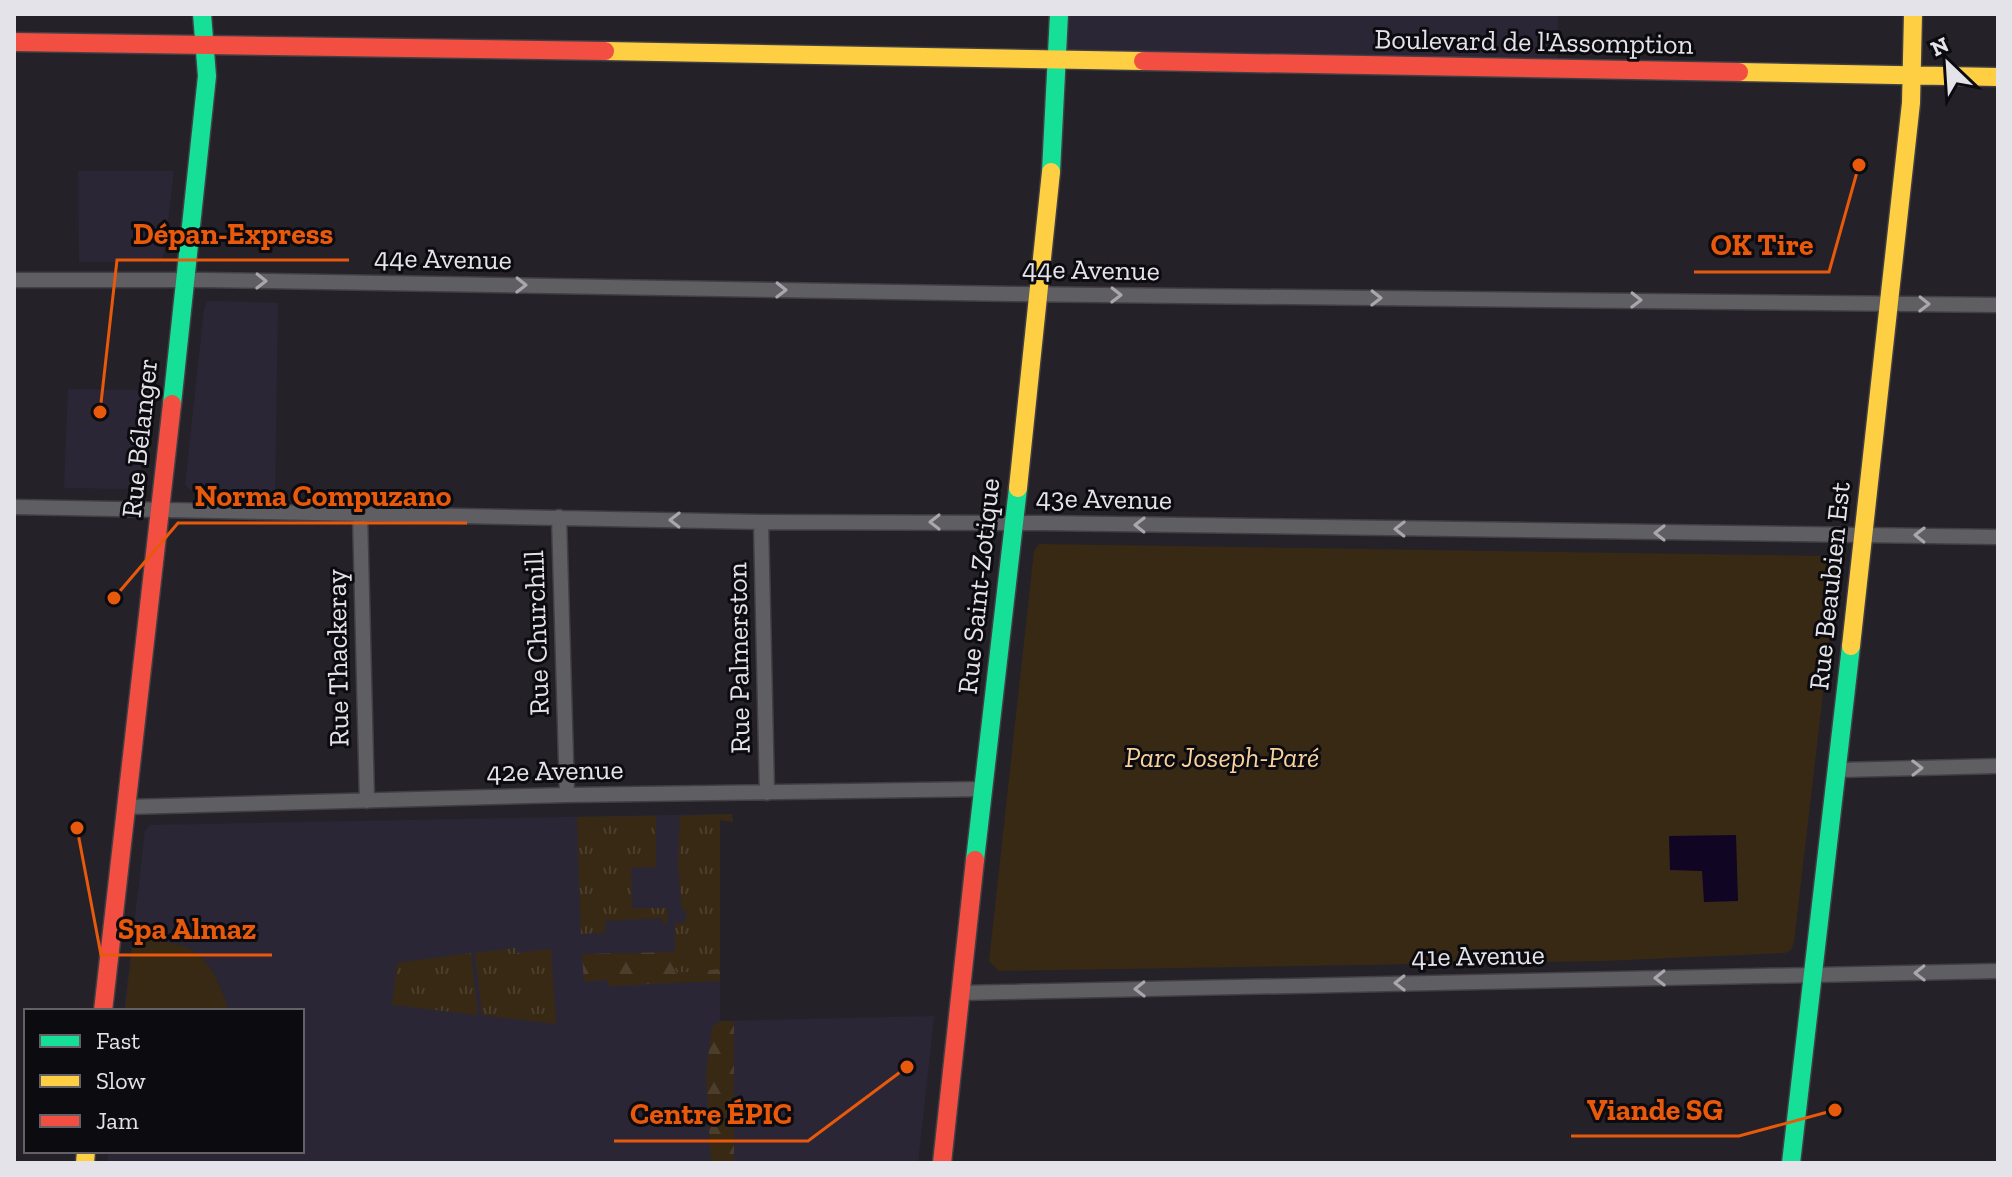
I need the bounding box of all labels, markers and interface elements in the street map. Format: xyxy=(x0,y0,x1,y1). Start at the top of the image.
street label: Boulevard de l'Assomption xyxy=(1374,22,1694,61)
north arrow xyxy=(1908,24,1988,104)
text: N xyxy=(1926,30,1953,62)
callout: Dépan-Express xyxy=(117,206,349,260)
text: Dépan-Express xyxy=(133,216,333,252)
callout: OK Tire xyxy=(1694,218,1829,272)
text: OK Tire xyxy=(1710,227,1814,263)
street label: 44e Avenue xyxy=(374,241,512,276)
street label: 44e Avenue xyxy=(1022,252,1160,287)
one-way arrow xyxy=(255,272,268,290)
one-way arrow xyxy=(515,277,528,294)
one-way arrow xyxy=(775,281,788,299)
one-way arrow xyxy=(1110,286,1123,304)
one-way arrow xyxy=(1370,289,1383,307)
one-way arrow xyxy=(1630,291,1643,309)
one-way arrow xyxy=(1918,295,1931,313)
street label: Rue Bélanger xyxy=(115,357,164,519)
callout: Norma Compuzano xyxy=(178,469,467,523)
street label: Rue Saint-Zotique xyxy=(951,476,1006,696)
text: Norma Compuzano xyxy=(195,478,452,514)
street label: Rue Beaubien Est xyxy=(1802,480,1857,692)
street label: 43e Avenue xyxy=(1036,481,1172,516)
one-way arrow xyxy=(668,511,681,528)
one-way arrow xyxy=(928,513,941,531)
one-way arrow xyxy=(1133,516,1146,533)
one-way arrow xyxy=(1393,521,1406,538)
one-way arrow xyxy=(1653,524,1666,542)
one-way arrow xyxy=(1913,526,1926,544)
street label: Rue Churchill xyxy=(517,550,556,716)
street label: Rue Palmerston xyxy=(720,562,757,754)
street label: Rue Thackeray xyxy=(319,568,356,747)
park label: Parc Joseph-Paré xyxy=(1125,741,1319,774)
street label: 42e Avenue xyxy=(486,753,624,788)
one-way arrow xyxy=(1911,760,1924,777)
callout: Spa Almaz xyxy=(101,901,272,955)
text: Spa Almaz xyxy=(118,911,256,947)
street label: 41e Avenue xyxy=(1411,938,1545,973)
one-way arrow xyxy=(1913,964,1926,982)
one-way arrow xyxy=(1653,969,1666,986)
one-way arrow xyxy=(1393,974,1406,992)
one-way arrow xyxy=(1133,980,1146,997)
legend xyxy=(24,1009,304,1153)
text: Fast xyxy=(96,1026,140,1055)
text: Slow xyxy=(96,1066,146,1095)
callout: Viande SG xyxy=(1571,1082,1739,1136)
callout: Centre ÉPIC xyxy=(614,1087,808,1141)
text: Viande SG xyxy=(1587,1092,1723,1128)
text: Centre ÉPIC xyxy=(630,1096,792,1132)
text: Jam xyxy=(96,1106,139,1135)

